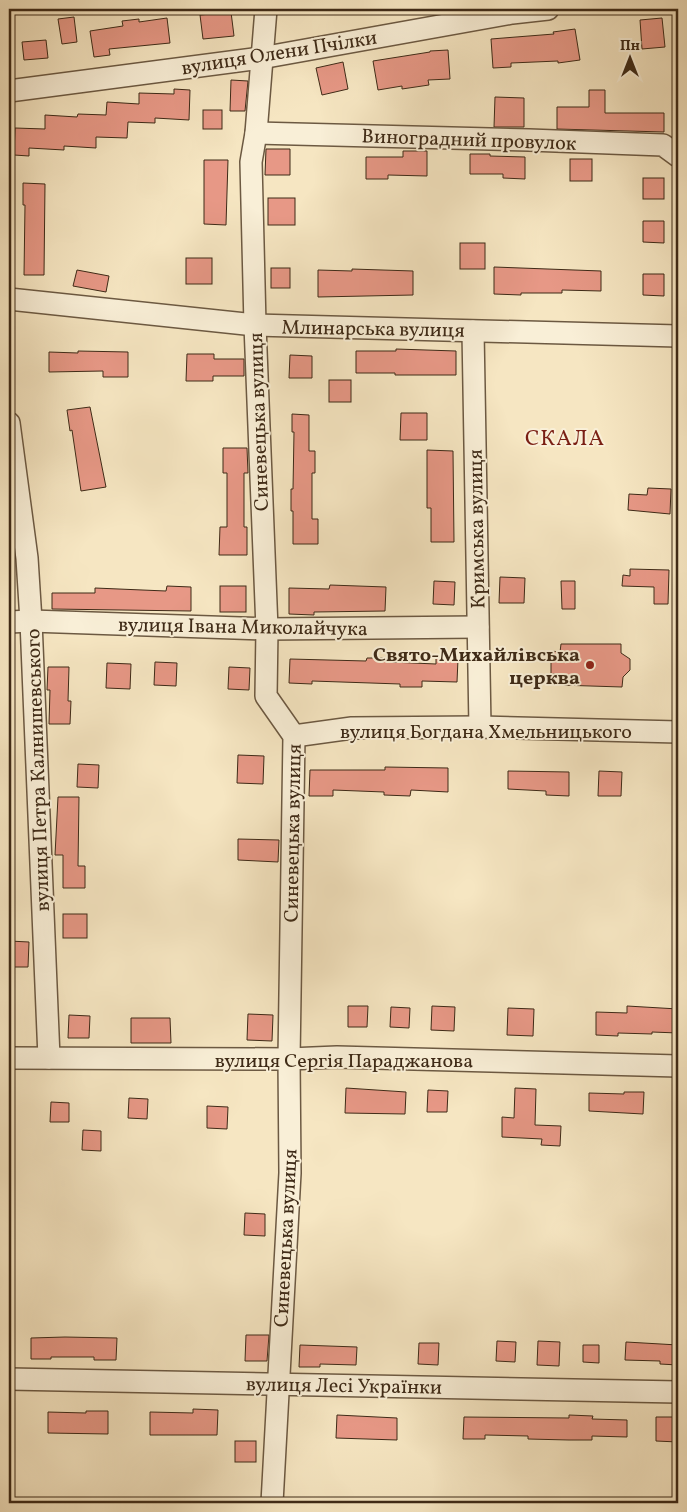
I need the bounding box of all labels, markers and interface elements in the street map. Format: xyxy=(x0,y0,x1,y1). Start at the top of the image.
street label: вулиця Олени Пчілки xyxy=(179,25,379,83)
north arrow xyxy=(604,32,654,82)
text: Пн xyxy=(620,37,640,56)
street label: Виноградний провулок xyxy=(361,123,577,159)
street label: Млинарська вулиця xyxy=(281,314,465,346)
street label: Синевецька вулиця xyxy=(243,332,277,512)
district label: СКАЛА xyxy=(525,424,605,455)
street label: Кримська вулиця xyxy=(463,449,493,609)
street label: вулиця Івана Миколайчука xyxy=(118,612,368,644)
street label: вулиця Петра Калнишевського xyxy=(20,628,58,912)
place label: Свято-Михайлівська церква xyxy=(373,642,580,693)
marker: Свято-Михайлівська церква xyxy=(584,659,596,671)
street label: вулиця Богдана Хмельницького xyxy=(340,719,632,747)
street label: Синевецька вулиця xyxy=(278,743,310,923)
street label: вулиця Сергія Параджанова xyxy=(215,1048,473,1076)
street label: Синевецька вулиця xyxy=(268,1148,306,1328)
street label: вулиця Лесі Українки xyxy=(246,1371,442,1403)

